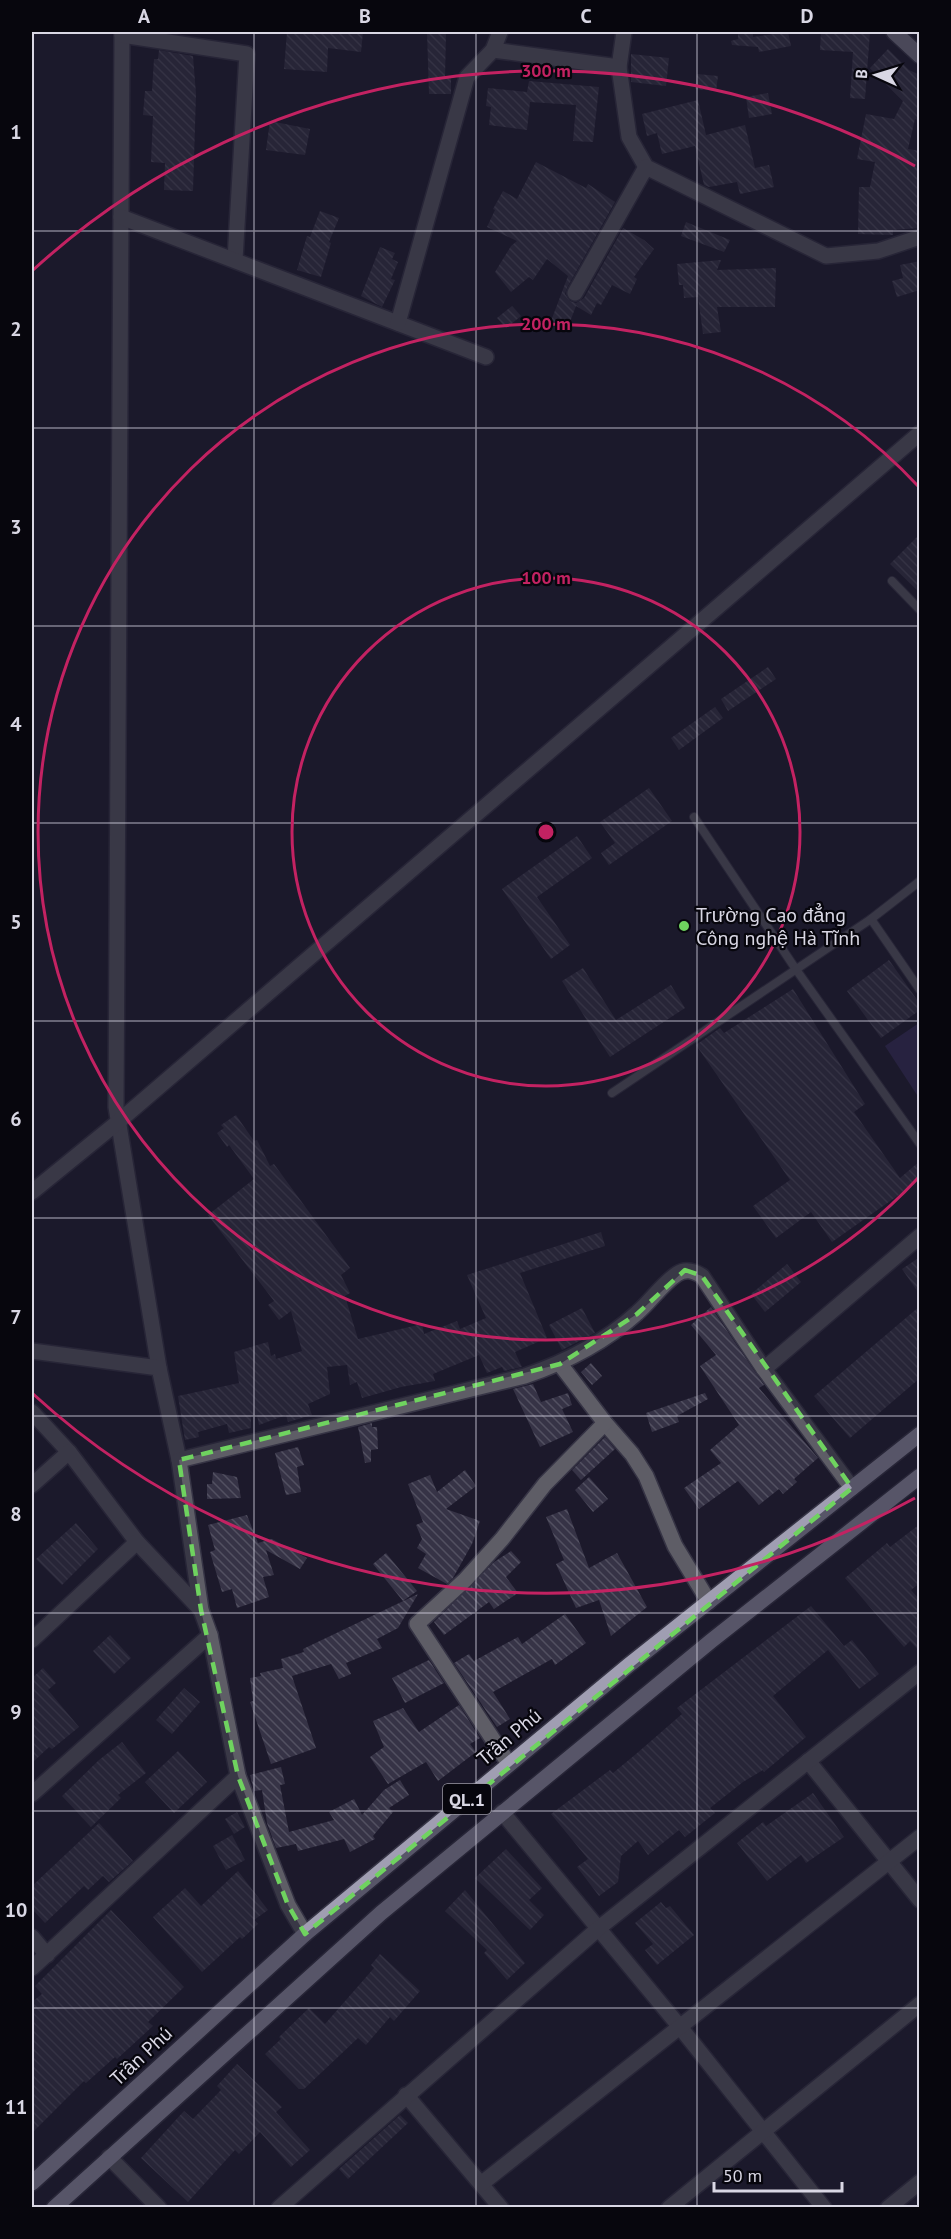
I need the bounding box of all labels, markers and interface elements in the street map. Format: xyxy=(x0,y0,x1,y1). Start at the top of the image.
text: A xyxy=(138,3,151,29)
text: B xyxy=(359,3,371,29)
text: C xyxy=(580,3,592,29)
text: D xyxy=(801,3,814,29)
north arrow xyxy=(846,45,906,105)
text: 300 m xyxy=(521,59,571,82)
text: B xyxy=(851,69,871,79)
text: 1 xyxy=(10,119,22,145)
text: 200 m xyxy=(521,312,571,335)
text: 2 xyxy=(10,316,22,342)
text: 3 xyxy=(10,514,22,540)
text: 100 m xyxy=(521,566,571,589)
text: 4 xyxy=(10,711,22,737)
centre of rings xyxy=(536,822,556,842)
place label: Trường Cao đẳng Công nghệ Hà Tĩnh xyxy=(696,902,860,951)
text: 5 xyxy=(10,909,22,935)
marker: Trường Cao đẳng Công nghệ Hà Tĩnh xyxy=(677,919,691,933)
text: 6 xyxy=(10,1106,22,1132)
text: 7 xyxy=(10,1304,22,1330)
text: 8 xyxy=(10,1501,22,1527)
text: 9 xyxy=(10,1699,22,1725)
street label: Trần Phú xyxy=(471,1703,547,1771)
road number: QL.1 xyxy=(443,1784,491,1814)
text: 10 xyxy=(5,1897,27,1923)
street label: Trần Phú xyxy=(104,2021,178,2091)
text: 11 xyxy=(5,2094,27,2120)
scale bar xyxy=(714,2155,842,2193)
text: 50 m xyxy=(723,2164,762,2187)

